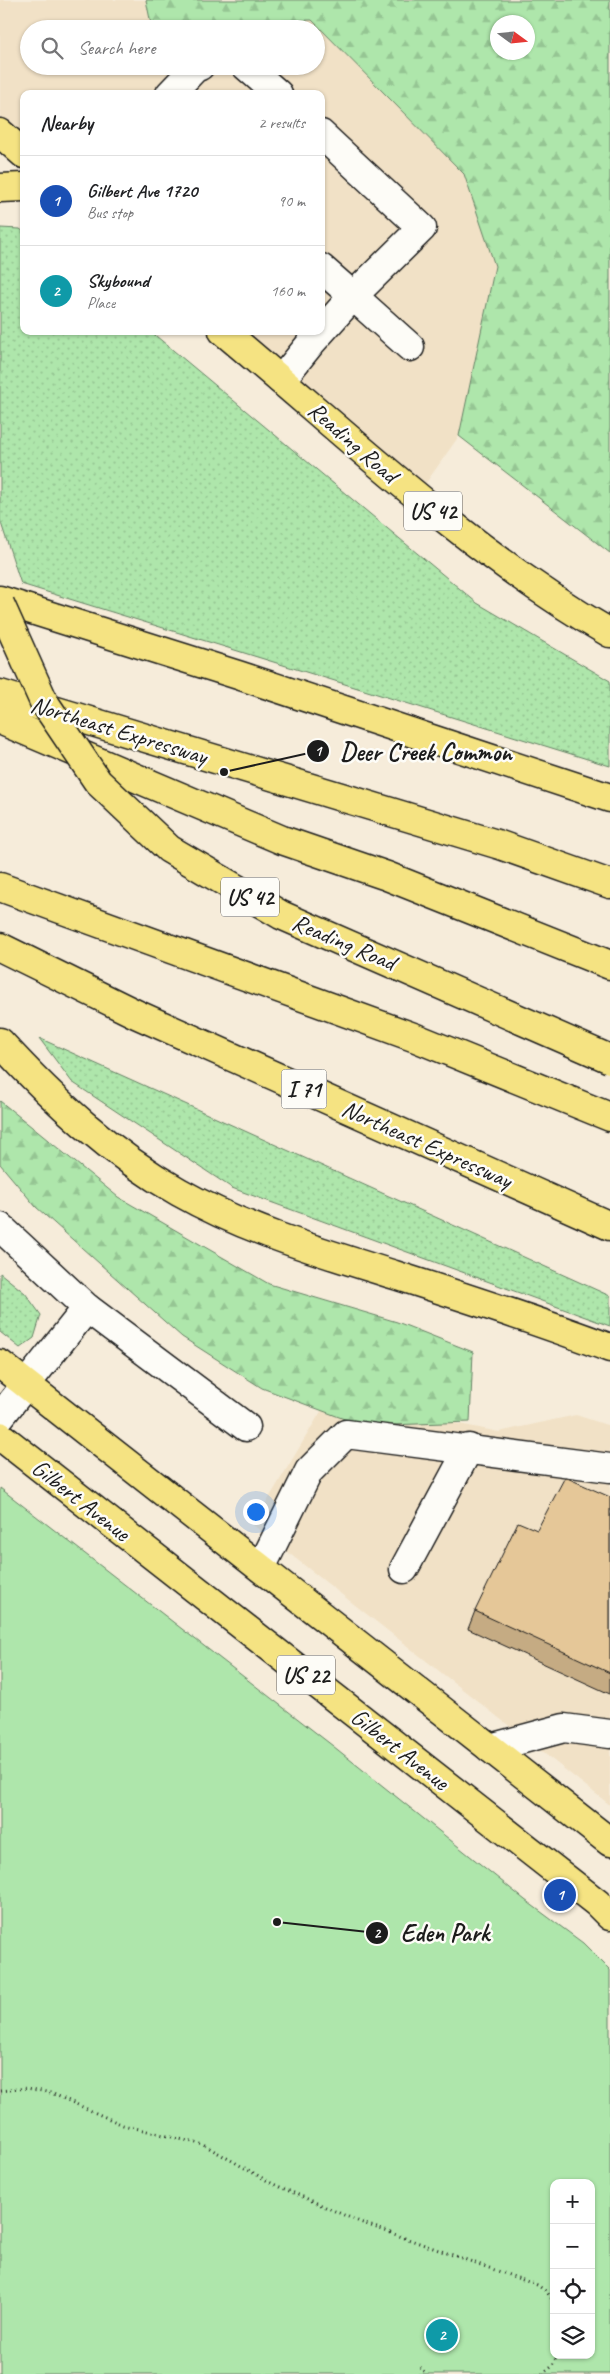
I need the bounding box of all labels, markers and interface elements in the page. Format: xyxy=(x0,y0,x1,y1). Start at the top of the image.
north arrow xyxy=(490,15,535,60)
search box xyxy=(20,20,325,75)
icon: search xyxy=(38,34,66,62)
text: Search here xyxy=(78,36,155,60)
text: Nearby xyxy=(40,110,93,136)
text: 2 results xyxy=(258,113,305,133)
text: Gilbert Ave 1720 xyxy=(87,179,197,203)
text: 1 xyxy=(52,191,60,211)
text: 90 m xyxy=(278,191,305,211)
text: Bus stop xyxy=(87,203,133,223)
text: Skybound xyxy=(87,269,149,293)
text: 2 xyxy=(52,281,60,301)
text: 160 m xyxy=(271,281,305,301)
text: Place xyxy=(87,293,115,313)
street label: Reading Road xyxy=(302,395,407,492)
road number: US 42 xyxy=(404,492,462,530)
street label: Northeast Expressway xyxy=(27,689,213,772)
callout: Deer Creek Common xyxy=(306,731,521,771)
text: Deer Creek Common xyxy=(340,736,513,768)
text: 1 xyxy=(315,742,324,761)
road number: US 42 xyxy=(221,878,279,916)
street label: Reading Road xyxy=(288,907,403,979)
road number: I 71 xyxy=(282,1070,326,1108)
street label: Northeast Expressway xyxy=(337,1093,518,1196)
street label: Gilbert Avenue xyxy=(26,1452,138,1549)
your location xyxy=(243,1499,269,1525)
road number: US 22 xyxy=(277,1656,335,1694)
street label: Gilbert Avenue xyxy=(345,1701,457,1798)
pin: 1 xyxy=(544,1876,576,1914)
callout: Eden Park xyxy=(365,1913,499,1953)
text: Eden Park xyxy=(401,1917,492,1949)
text: 2 xyxy=(374,1924,382,1943)
map controls xyxy=(550,2179,595,2359)
button: + xyxy=(550,2179,595,2224)
button: − xyxy=(550,2224,595,2269)
button: locate xyxy=(550,2269,595,2314)
button: layers xyxy=(550,2314,595,2359)
pin: 2 xyxy=(426,2316,458,2354)

